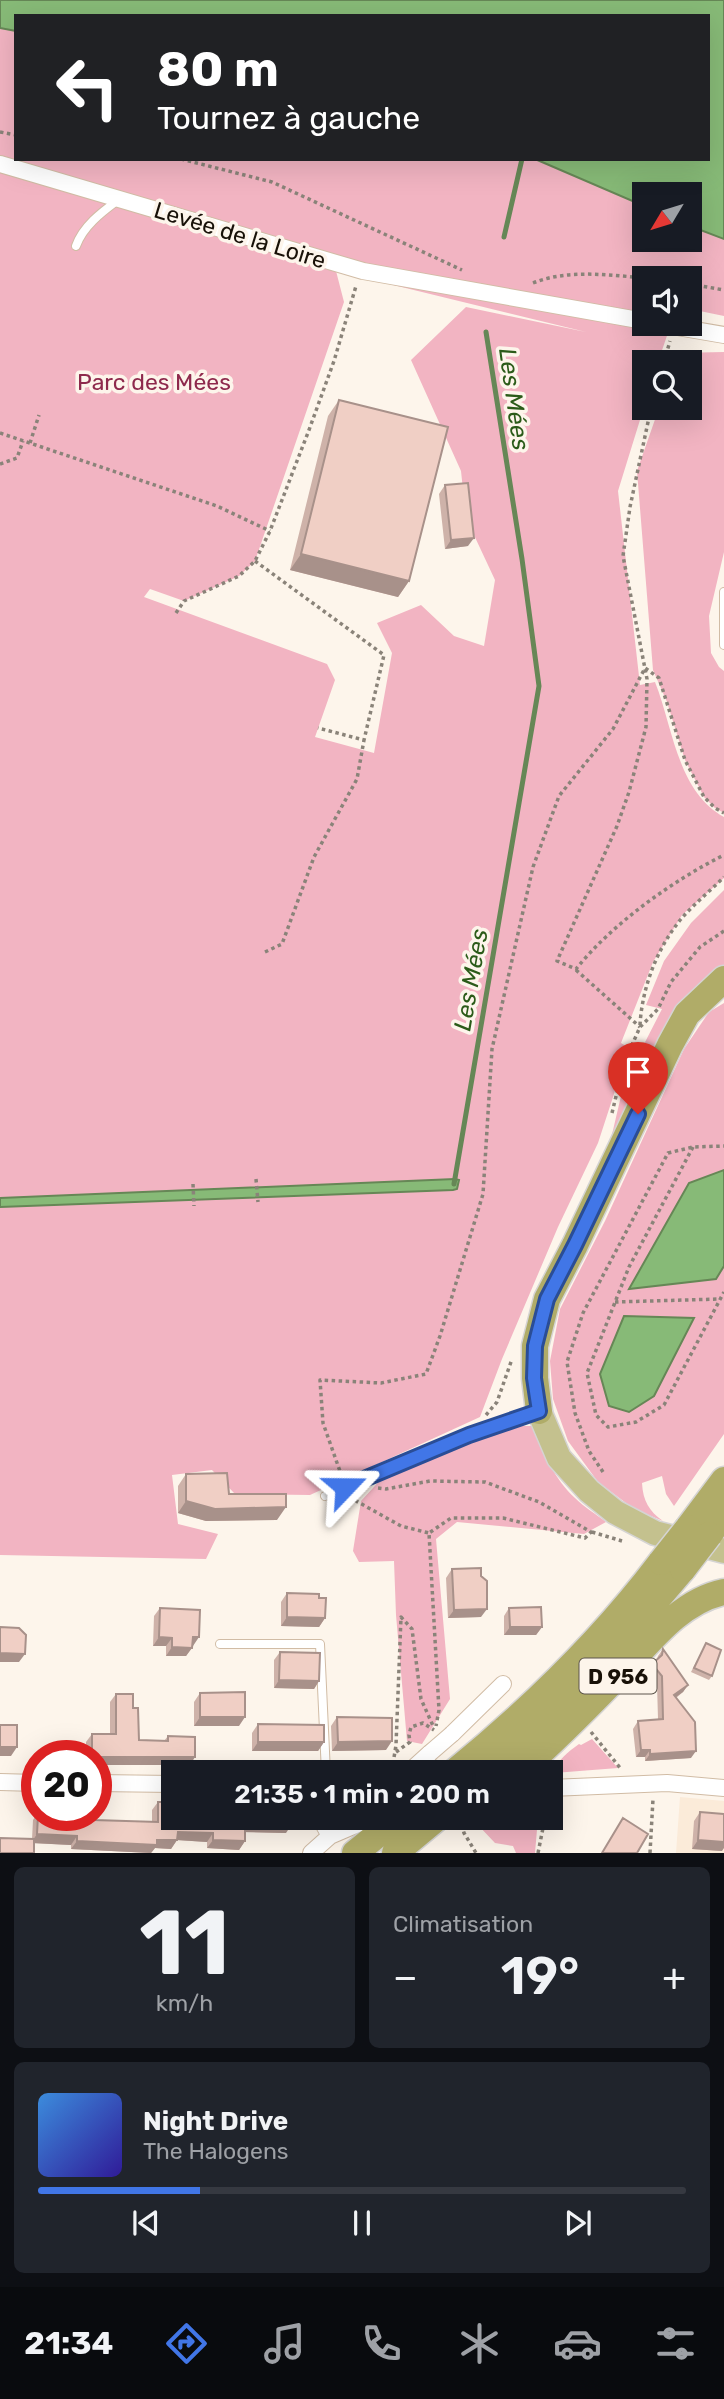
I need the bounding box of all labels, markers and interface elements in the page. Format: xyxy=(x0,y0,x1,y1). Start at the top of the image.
text: 80 m xyxy=(157,40,279,98)
icon: left xyxy=(42,42,133,133)
text: Tournez à gauche xyxy=(157,99,420,137)
north arrow xyxy=(632,182,702,252)
map controls xyxy=(632,182,702,420)
street label: Levée de la Loire xyxy=(151,196,329,274)
button: sound xyxy=(632,266,702,336)
water label: Les Mées xyxy=(493,346,535,452)
button: search xyxy=(632,350,702,420)
park label: Parc des Mées xyxy=(77,368,231,396)
water label: Les Mées xyxy=(448,927,494,1033)
pin xyxy=(608,1042,668,1114)
icon: arrive xyxy=(619,1053,657,1091)
position arrow xyxy=(308,1450,382,1524)
road number: D 956 xyxy=(580,1658,656,1694)
speed limit sign: 20 xyxy=(21,1740,112,1831)
text: 21:35 · 1 min · 200 m xyxy=(234,1779,490,1810)
text: 11 xyxy=(139,1889,230,1997)
text: Climatisation xyxy=(393,1910,533,1938)
text: 19° xyxy=(501,1945,579,2007)
text: − xyxy=(393,1954,418,2000)
text: + xyxy=(662,1954,686,2000)
text: km/h xyxy=(156,1989,213,2017)
text: Night Drive xyxy=(143,2106,288,2137)
text: The Halogens xyxy=(143,2137,289,2165)
icon: previous xyxy=(127,2204,165,2242)
icon: pause xyxy=(343,2204,381,2242)
icon: next xyxy=(559,2204,597,2242)
icon: directions xyxy=(162,2319,211,2368)
icon: music xyxy=(260,2319,309,2368)
icon: phone xyxy=(357,2319,406,2368)
icon: climate xyxy=(455,2319,504,2368)
icon: car xyxy=(553,2319,602,2368)
icon: filters xyxy=(651,2319,700,2368)
text: 21:34 xyxy=(24,2324,113,2362)

